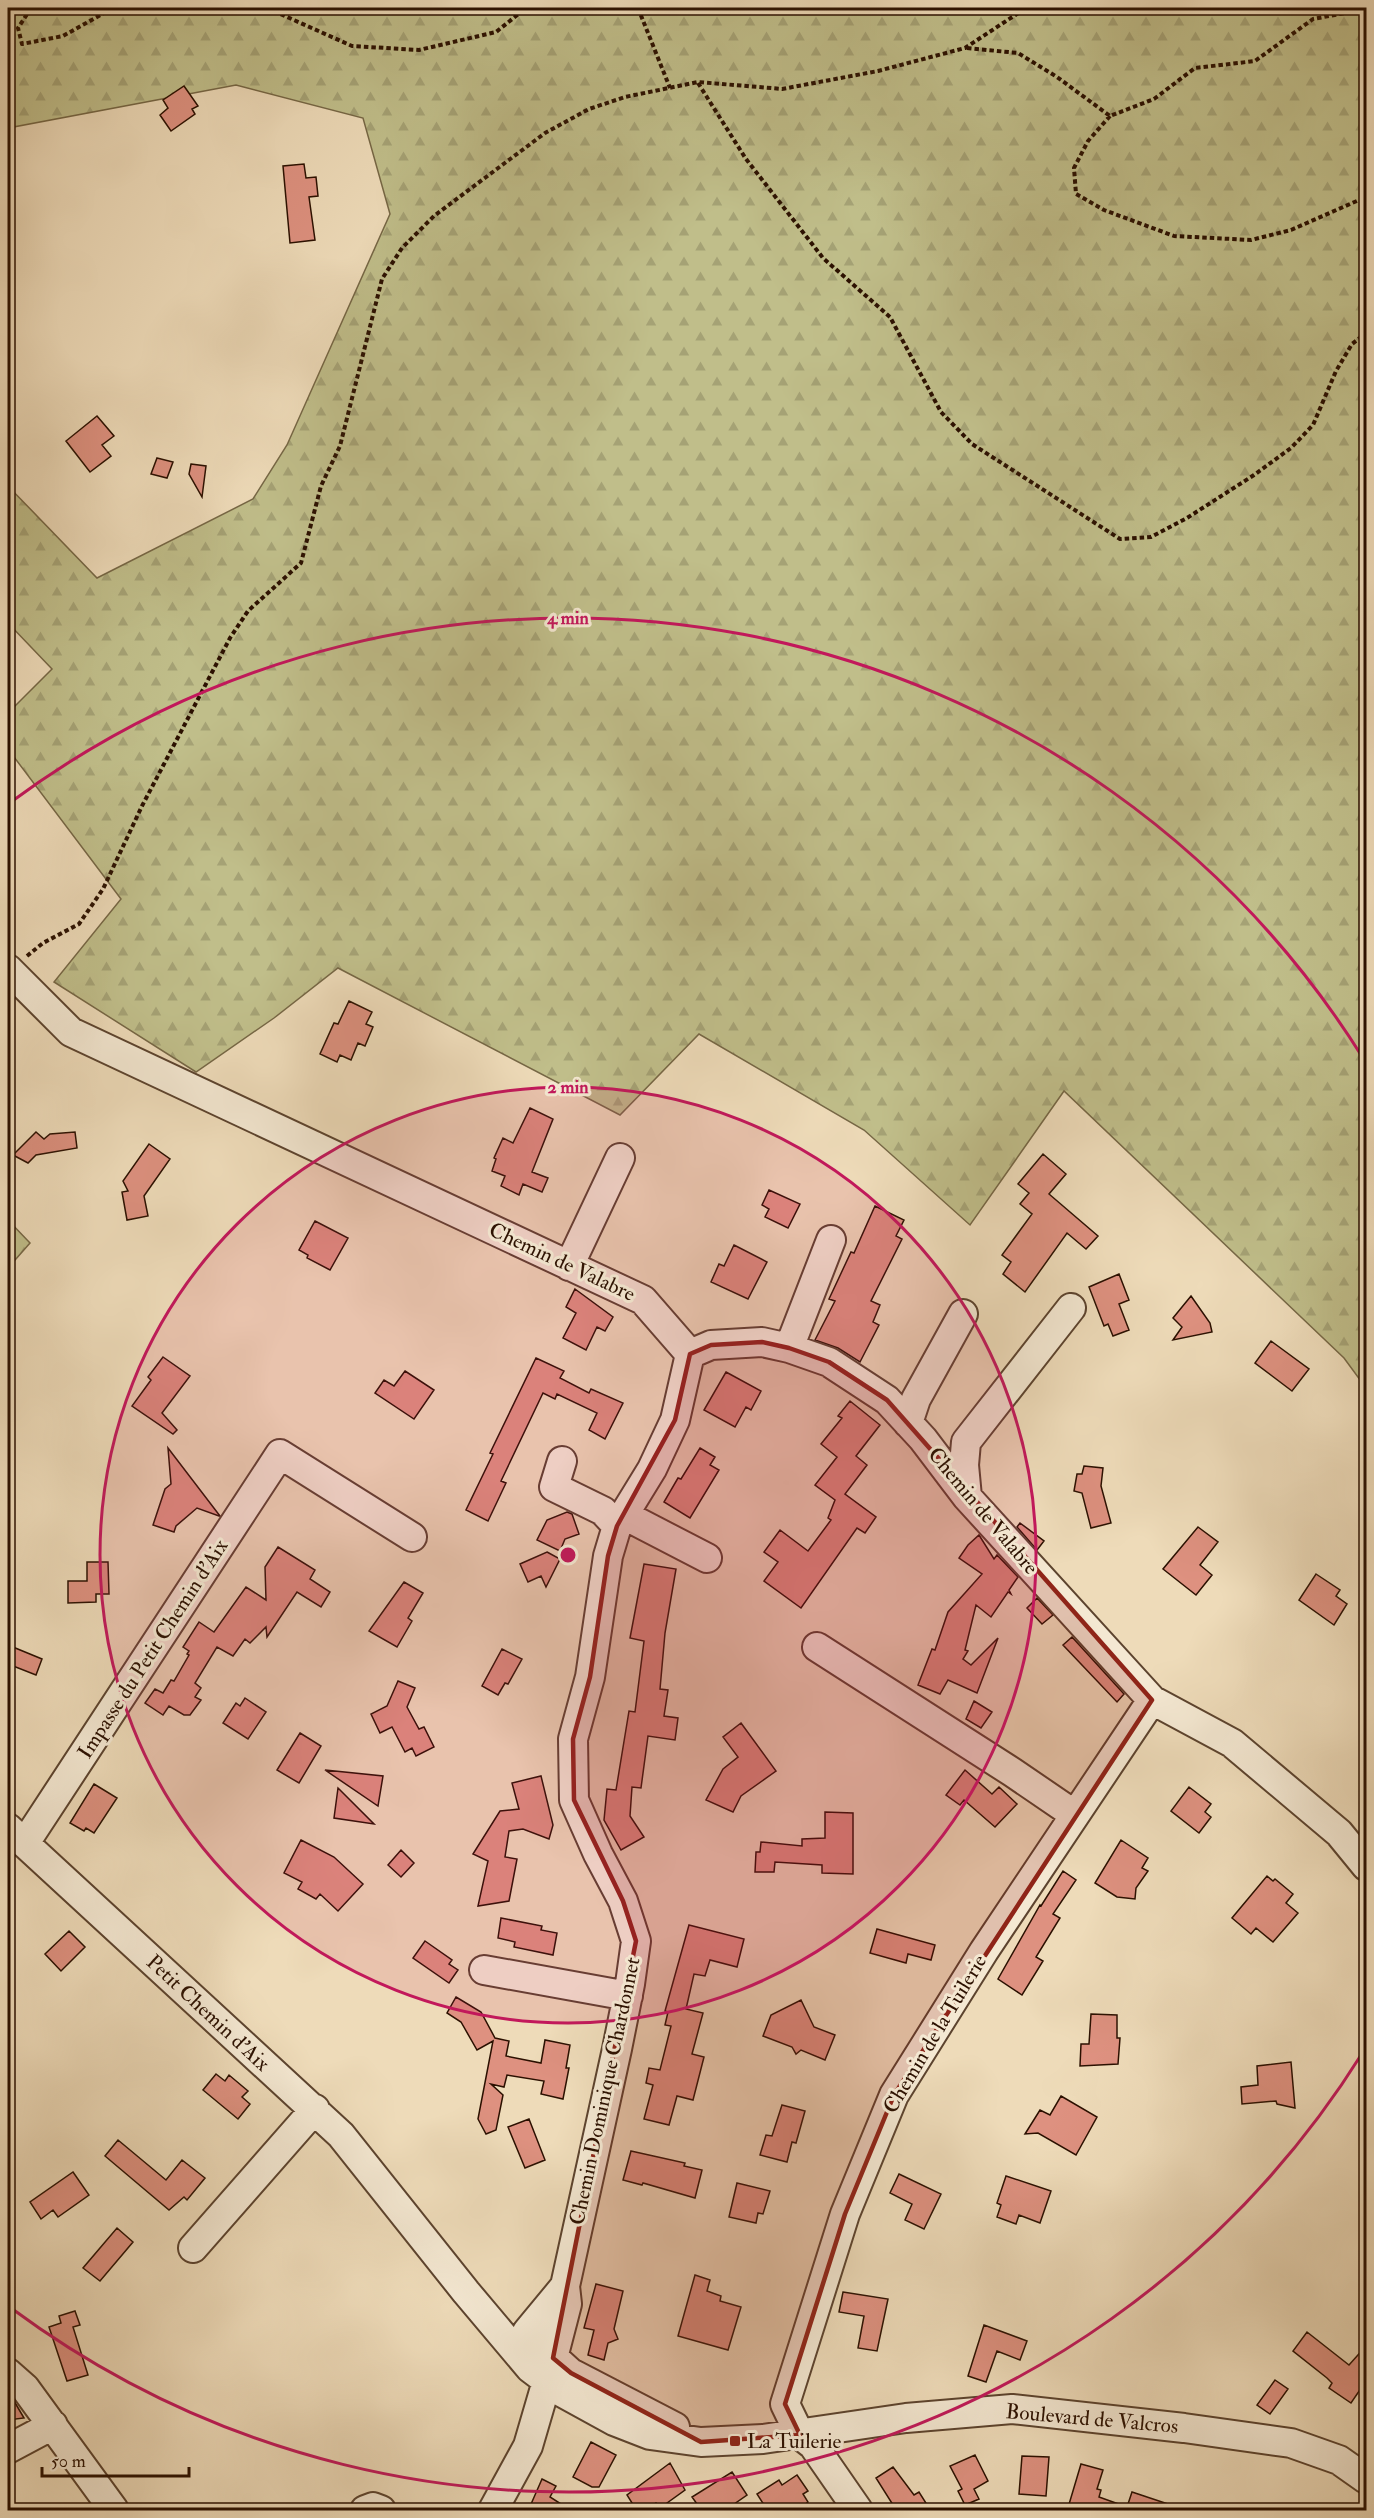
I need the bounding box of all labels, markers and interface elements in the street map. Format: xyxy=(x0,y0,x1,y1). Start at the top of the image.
text: 4 min xyxy=(546,607,589,630)
text: 2 min xyxy=(548,1076,589,1099)
street label: Chemin de Valabre xyxy=(485,1216,640,1308)
street label: Chemin de Valabre xyxy=(922,1442,1044,1580)
street label: Impasse du Petit Chemin d'Aix xyxy=(72,1533,235,1764)
centre of rings xyxy=(558,1545,578,1565)
street label: Petit Chemin d'Aix xyxy=(140,1949,276,2078)
street label: Chemin de la Tuilerie xyxy=(877,1950,993,2118)
street label: Chemin Dominique Chardonnet xyxy=(563,1954,647,2227)
street label: Boulevard de Valcros xyxy=(1005,2398,1179,2440)
place label: La Tuilerie xyxy=(747,2428,842,2455)
marker: La Tuilerie xyxy=(728,2434,742,2448)
scale bar xyxy=(42,2440,189,2478)
text: 50 m xyxy=(51,2450,86,2473)

